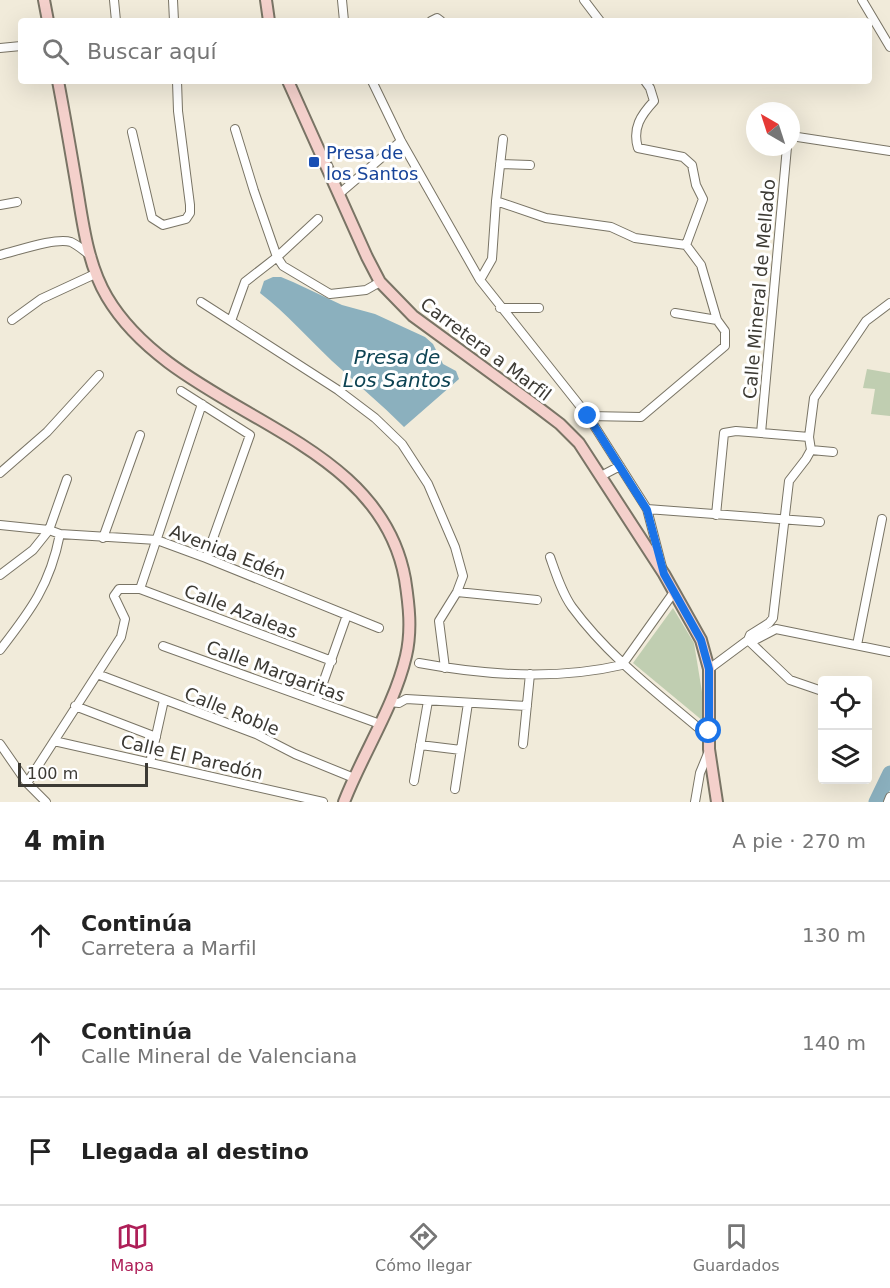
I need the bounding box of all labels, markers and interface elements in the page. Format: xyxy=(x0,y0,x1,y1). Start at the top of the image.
search box xyxy=(18,18,872,84)
icon: search xyxy=(39,35,72,68)
text: Buscar aquí xyxy=(87,39,217,64)
north arrow xyxy=(746,102,800,156)
place label: Presa de los Santos xyxy=(326,142,418,184)
marker: Presa de los Santos xyxy=(307,155,321,169)
street label: Calle Mineral de Mellado xyxy=(739,178,779,400)
street label: Carretera a Marfil xyxy=(417,293,555,405)
water label: Presa de Los Santos xyxy=(343,345,451,392)
route end xyxy=(574,402,600,428)
street label: Avenida Edén xyxy=(167,520,289,584)
street label: Calle Azaleas xyxy=(181,580,301,642)
street label: Calle Margaritas xyxy=(204,636,348,706)
map controls xyxy=(818,676,872,784)
button: locate xyxy=(818,676,872,730)
street label: Calle Roble xyxy=(181,682,283,740)
route start xyxy=(695,717,721,743)
street label: Calle El Paredón xyxy=(119,730,265,784)
button: layers xyxy=(818,730,872,784)
scale bar xyxy=(18,760,148,788)
text: 100 m xyxy=(27,764,78,783)
text: 4 min xyxy=(24,826,106,856)
text: A pie · 270 m xyxy=(732,829,866,853)
text: Continúa xyxy=(81,911,192,936)
icon: ahead xyxy=(24,919,57,952)
text: 130 m xyxy=(802,923,866,947)
text: Carretera a Marfil xyxy=(81,936,257,960)
text: Continúa xyxy=(81,1019,192,1044)
icon: ahead xyxy=(24,1027,57,1060)
text: 140 m xyxy=(802,1031,866,1055)
text: Calle Mineral de Valenciana xyxy=(81,1044,357,1068)
icon: arrive xyxy=(24,1135,57,1168)
text: Llegada al destino xyxy=(81,1139,309,1164)
tab: Mapa xyxy=(110,1220,154,1275)
tab: Cómo llegar xyxy=(375,1220,472,1275)
tab: Guardados xyxy=(693,1220,780,1275)

